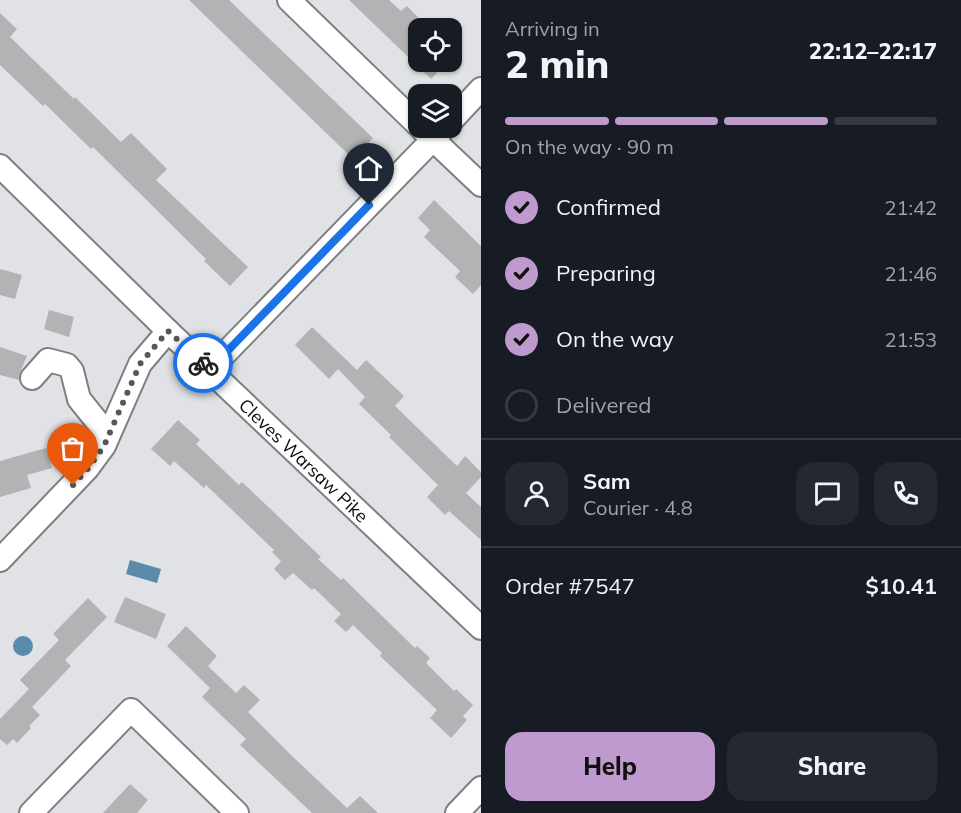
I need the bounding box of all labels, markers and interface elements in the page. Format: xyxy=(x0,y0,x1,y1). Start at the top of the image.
text: Arriving in xyxy=(505,16,600,41)
map controls xyxy=(408,18,462,138)
button: locate xyxy=(408,18,462,72)
text: 22:12–22:17 xyxy=(809,37,937,65)
text: 2 min xyxy=(505,39,610,88)
button: layers xyxy=(408,84,462,138)
text: On the way · 90 m xyxy=(505,134,674,159)
pin xyxy=(343,143,394,205)
icon: home xyxy=(352,152,385,185)
icon: check xyxy=(505,191,538,224)
text: Confirmed xyxy=(556,193,661,221)
text: 21:42 xyxy=(884,195,937,220)
icon: check xyxy=(505,257,538,290)
text: Preparing xyxy=(556,259,656,287)
text: 21:46 xyxy=(884,261,937,286)
icon: check xyxy=(505,323,538,356)
text: On the way xyxy=(556,325,674,353)
text: 21:53 xyxy=(884,327,937,352)
courier xyxy=(173,333,233,393)
icon: bike xyxy=(187,347,220,380)
text: Delivered xyxy=(556,391,651,419)
street label: Cleves Warsaw Pike xyxy=(234,393,374,527)
pin xyxy=(47,423,98,485)
icon: bag xyxy=(56,432,89,465)
button: person xyxy=(505,462,568,525)
button: chat xyxy=(796,462,859,525)
button: phone xyxy=(874,462,937,525)
text: Sam xyxy=(583,467,631,495)
text: Courier · 4.8 xyxy=(583,495,693,520)
text: Order #7547 xyxy=(505,572,635,600)
text: $10.41 xyxy=(866,572,937,600)
button: Help xyxy=(505,732,715,801)
button: Share xyxy=(727,732,937,801)

